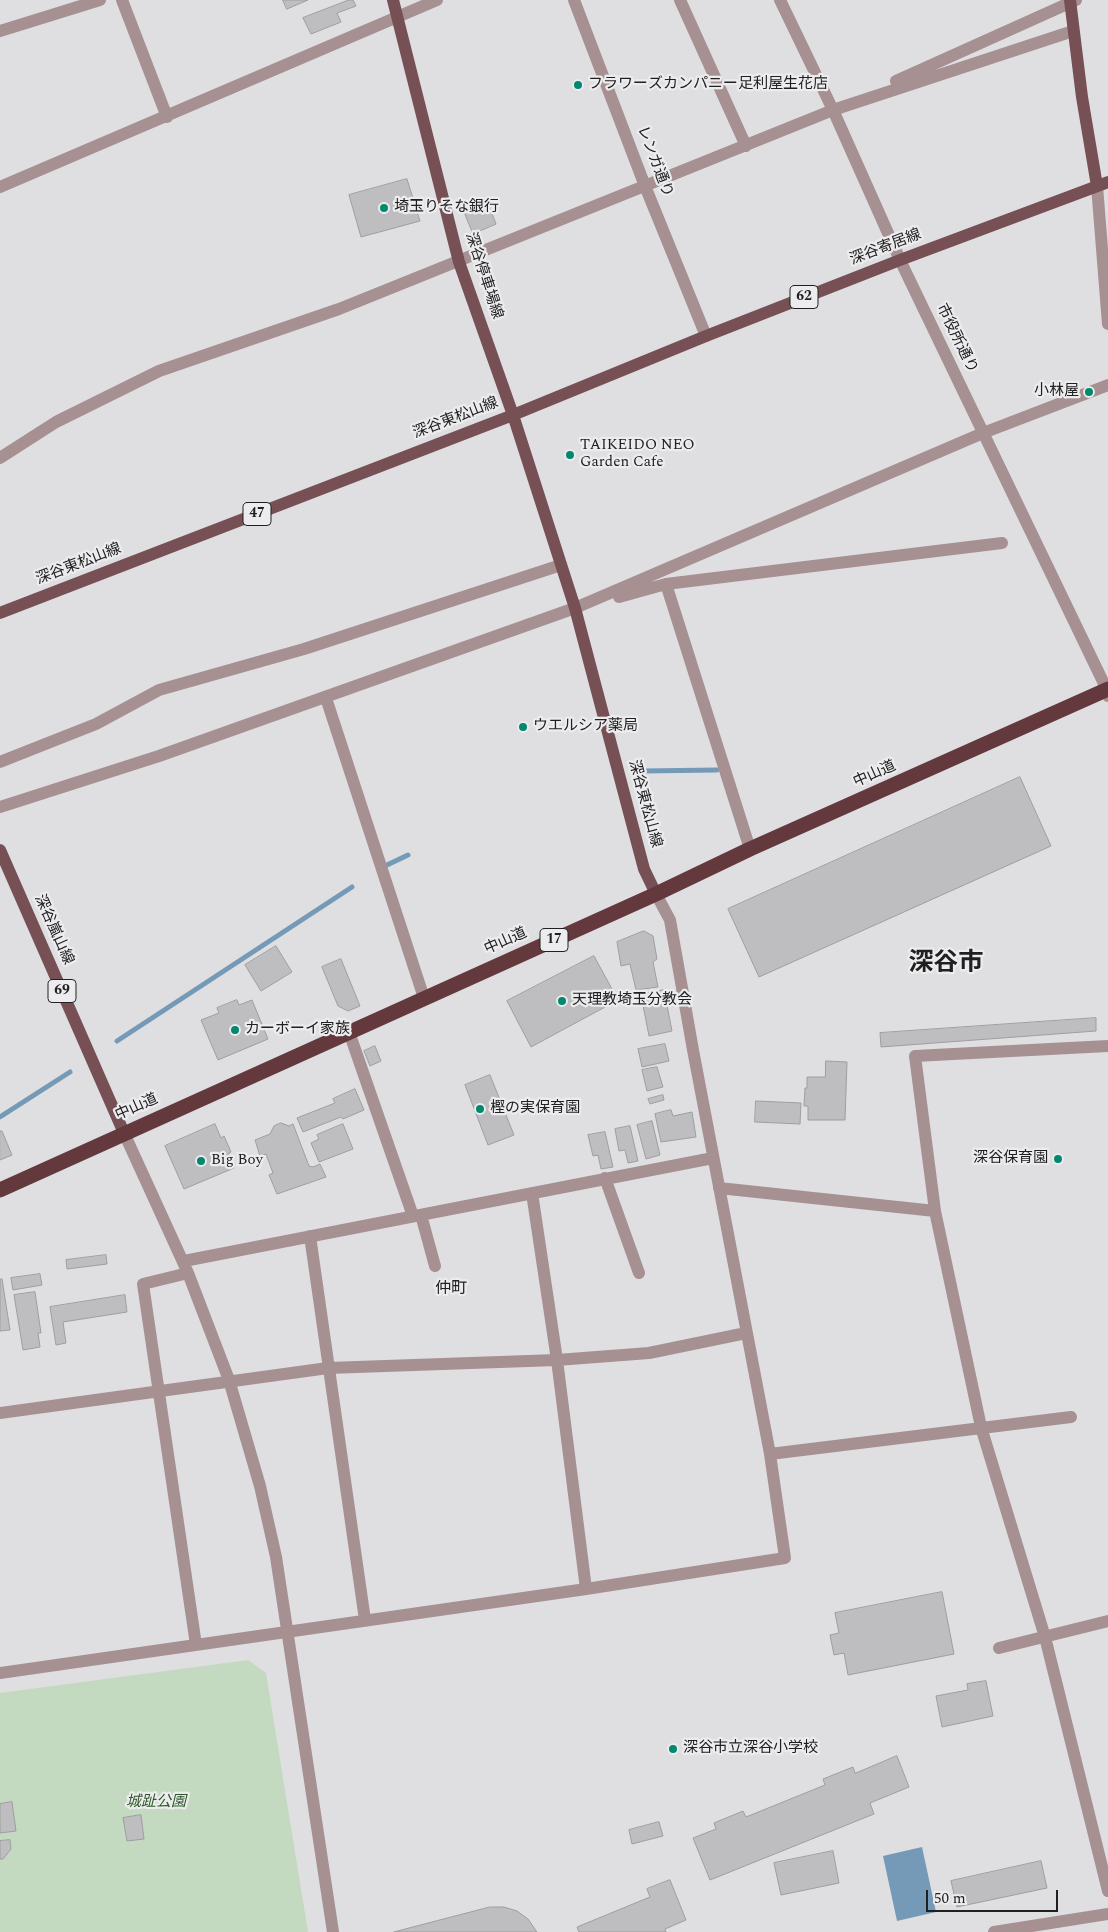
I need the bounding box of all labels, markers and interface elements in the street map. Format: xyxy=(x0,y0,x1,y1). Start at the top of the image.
place label: フラワーズカンパニー足利屋生花店 xyxy=(588,76,828,94)
marker: フラワーズカンパニー足利屋生花店 xyxy=(572,79,584,91)
street label: レンガ通り xyxy=(632,124,676,200)
place label: 埼玉りそな銀行 xyxy=(394,199,499,217)
marker: 埼玉りそな銀行 xyxy=(378,202,390,214)
street label: 深谷寄居線 xyxy=(848,226,924,270)
street label: 深谷停車場線 xyxy=(461,230,505,322)
road number: 62 xyxy=(790,286,818,308)
street label: 市役所通り xyxy=(931,301,981,377)
place label: 小林屋 xyxy=(1034,383,1079,401)
marker: 小林屋 xyxy=(1083,386,1095,398)
street label: 深谷東松山線 xyxy=(411,394,501,444)
place label: TAIKEIDO NEO Garden Cafe xyxy=(580,437,695,472)
marker: TAIKEIDO NEO Garden Cafe xyxy=(564,449,576,461)
road number: 47 xyxy=(243,502,271,526)
street label: 深谷東松山線 xyxy=(34,540,124,590)
place label: ウエルシア薬局 xyxy=(533,718,638,736)
marker: ウエルシア薬局 xyxy=(517,721,529,733)
street label: 深谷東松山線 xyxy=(624,758,664,850)
street label: 中山道 xyxy=(851,758,899,792)
street label: 深谷嵐山線 xyxy=(30,892,76,968)
street label: 中山道 xyxy=(482,925,530,959)
road number: 17 xyxy=(540,928,568,952)
district label: 深谷市 xyxy=(909,950,983,980)
road number: 69 xyxy=(48,979,76,1002)
place label: 天理教埼玉分教会 xyxy=(572,992,692,1010)
marker: 天理教埼玉分教会 xyxy=(556,995,568,1007)
place label: カーボーイ家族 xyxy=(245,1021,350,1039)
marker: カーボーイ家族 xyxy=(229,1024,241,1036)
street label: 中山道 xyxy=(113,1091,161,1125)
place label: 樫の実保育園 xyxy=(490,1100,580,1118)
marker: 樫の実保育園 xyxy=(474,1103,486,1115)
place label: 深谷保育園 xyxy=(973,1150,1048,1168)
place label: Big Boy xyxy=(211,1152,263,1170)
marker: 深谷保育園 xyxy=(1052,1153,1064,1165)
marker: Big Boy xyxy=(195,1155,207,1167)
district label: 仲町 xyxy=(435,1280,467,1300)
place label: 深谷市立深谷小学校 xyxy=(683,1740,818,1758)
marker: 深谷市立深谷小学校 xyxy=(667,1743,679,1755)
park label: 城趾公園 xyxy=(126,1794,186,1812)
scale bar xyxy=(928,1880,1060,1912)
text: 50 m xyxy=(934,1887,966,1910)

